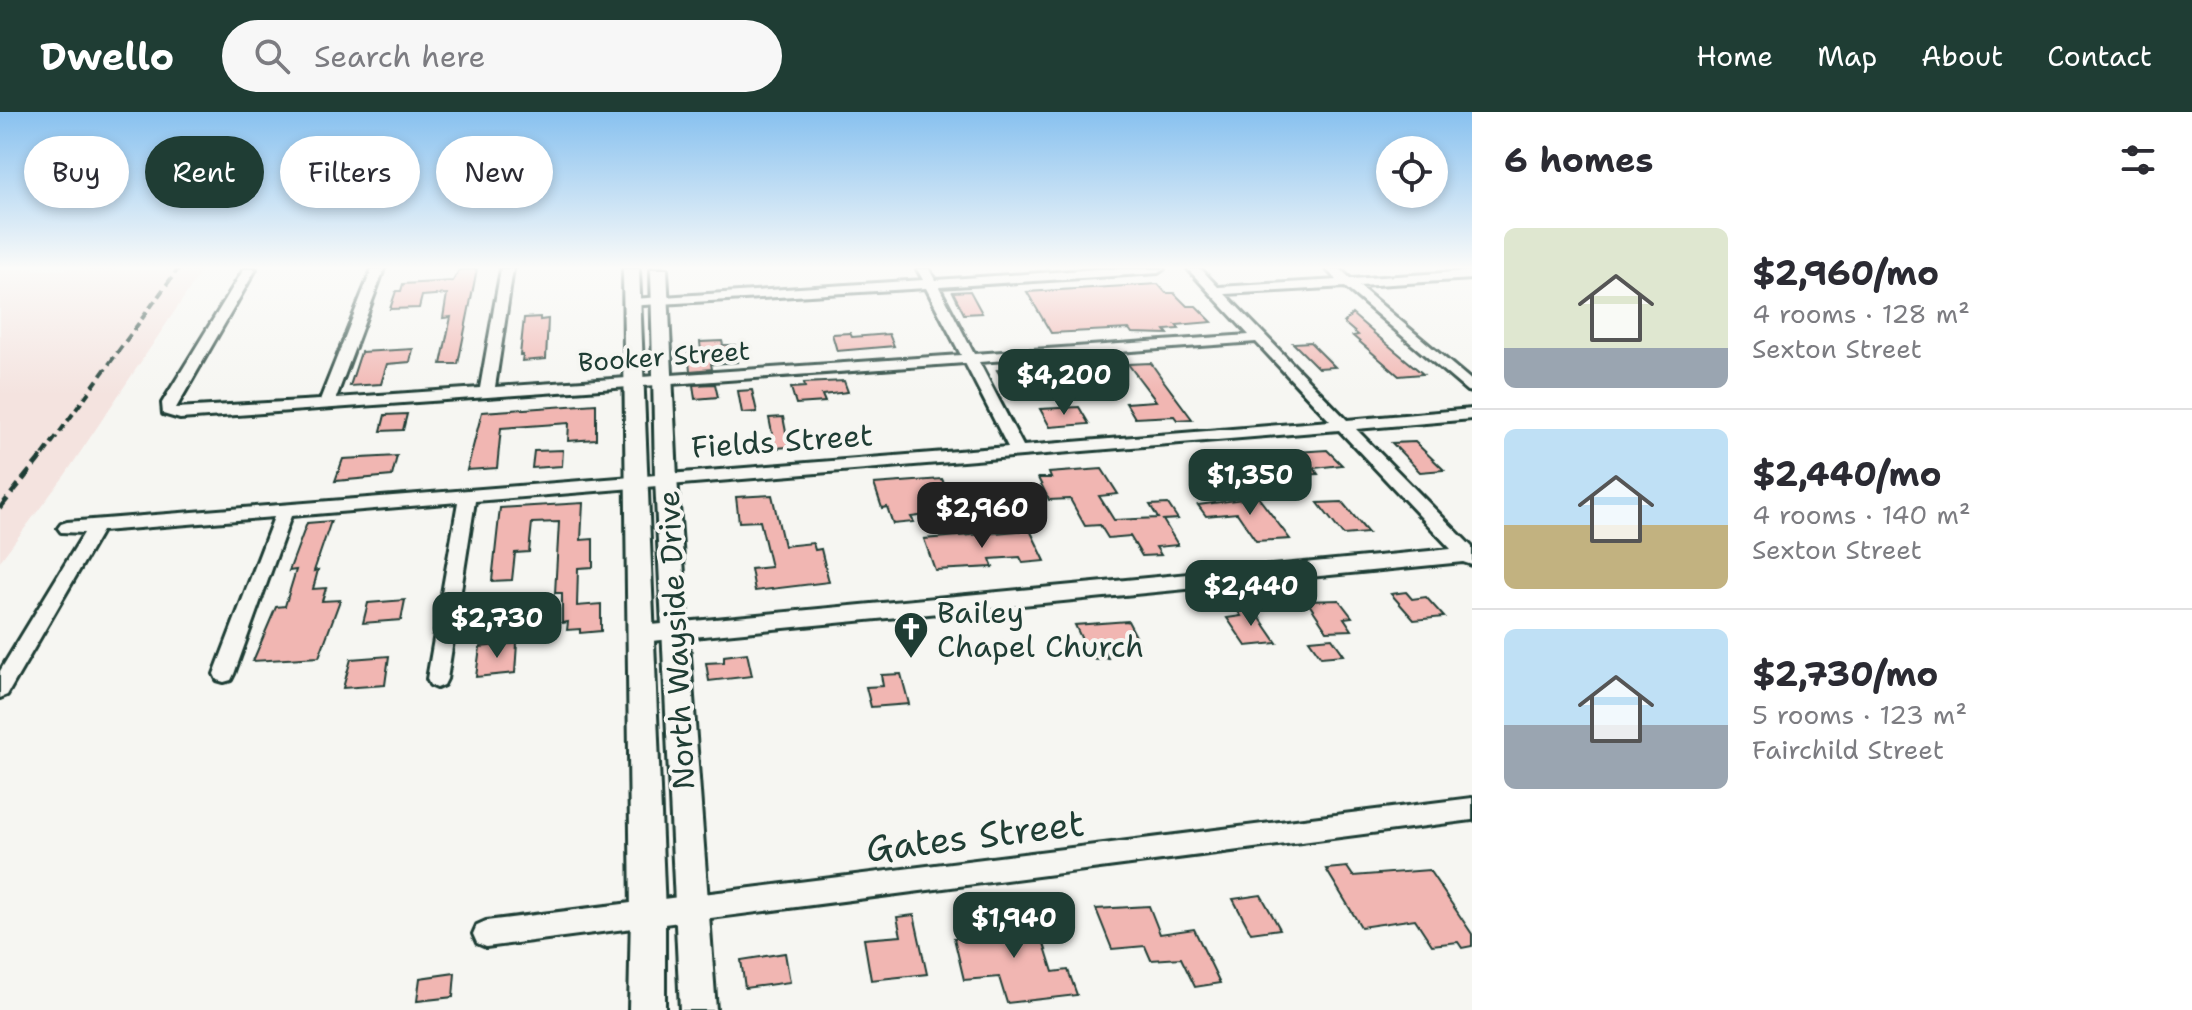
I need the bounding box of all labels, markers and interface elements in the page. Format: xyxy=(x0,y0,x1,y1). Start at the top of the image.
search box xyxy=(222,20,782,92)
text: Dwello xyxy=(40,31,174,82)
icon: search xyxy=(250,34,294,78)
text: Search here xyxy=(314,36,486,77)
text: Home xyxy=(1696,37,1773,75)
text: Map xyxy=(1817,37,1877,75)
text: About xyxy=(1921,37,2003,75)
text: Contact xyxy=(2047,37,2152,75)
chip: Buy xyxy=(24,136,129,208)
chip: Rent xyxy=(145,136,264,208)
chip: Filters xyxy=(280,136,420,208)
chip: New xyxy=(436,136,553,208)
map controls xyxy=(1376,136,1448,208)
button: locate xyxy=(1376,136,1448,208)
text: 6 homes xyxy=(1504,137,1653,183)
icon: filters xyxy=(2116,138,2160,182)
text: $2,960/mo xyxy=(1752,250,1939,296)
icon: home xyxy=(1568,260,1664,356)
text: 4 rooms · 128 m² xyxy=(1752,296,1970,331)
text: Sexton Street xyxy=(1752,331,1922,366)
street label: Booker Street xyxy=(577,333,751,379)
pin: $4,200 xyxy=(999,349,1129,417)
text: $4,200 xyxy=(1016,357,1112,392)
street label: Fields Street xyxy=(690,414,874,468)
pin: $1,350 xyxy=(1185,449,1315,517)
text: $2,440/mo xyxy=(1752,451,1942,497)
text: $1,350 xyxy=(1207,457,1293,492)
icon: home xyxy=(1568,461,1664,557)
pin: $2,960 xyxy=(917,482,1047,550)
street label: North Wayside Drive xyxy=(648,489,704,791)
text: $2,960 xyxy=(935,490,1029,525)
text: 4 rooms · 140 m² xyxy=(1752,497,1971,532)
text: Sexton Street xyxy=(1752,532,1922,567)
pin: $2,440 xyxy=(1186,560,1316,628)
text: $2,440 xyxy=(1203,568,1299,603)
pin: $2,730 xyxy=(432,592,562,660)
place label: Bailey Chapel Church xyxy=(937,592,1144,667)
text: $2,730 xyxy=(450,600,544,635)
church icon: Bailey Chapel Church xyxy=(892,610,930,660)
text: $2,730/mo xyxy=(1752,651,1938,697)
icon: home xyxy=(1568,661,1664,757)
text: 5 rooms · 123 m² xyxy=(1752,697,1967,732)
text: Fairchild Street xyxy=(1752,732,1944,767)
street label: Gates Street xyxy=(863,798,1087,874)
pin: $1,940 xyxy=(949,892,1079,960)
text: $1,940 xyxy=(971,900,1057,935)

